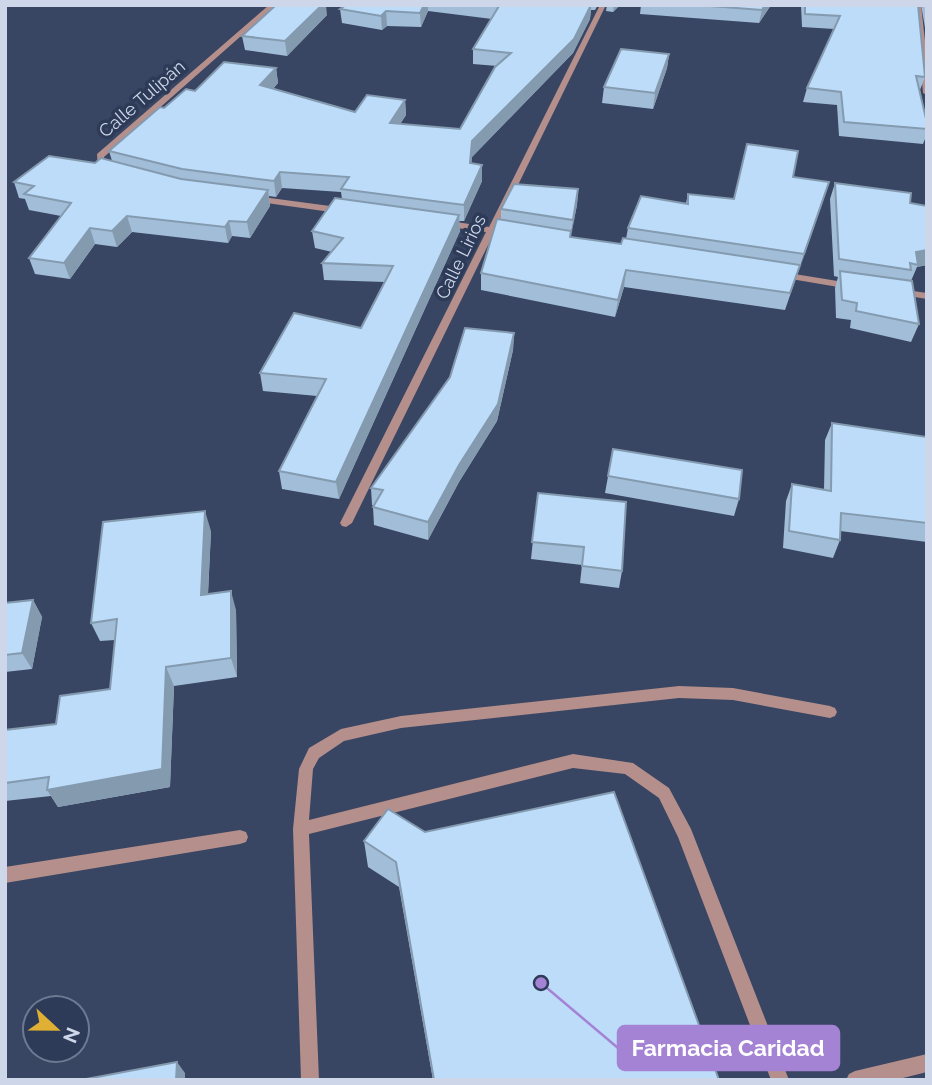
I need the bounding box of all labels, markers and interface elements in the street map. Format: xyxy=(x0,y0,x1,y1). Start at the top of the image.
street label: Calle Tulipán xyxy=(94,56,189,142)
street label: Calle Lirios xyxy=(431,211,490,302)
north arrow xyxy=(21,994,91,1064)
text: N xyxy=(59,1025,85,1046)
callout: Farmacia Caridad xyxy=(618,1026,839,1070)
text: Farmacia Caridad xyxy=(631,1034,825,1061)

